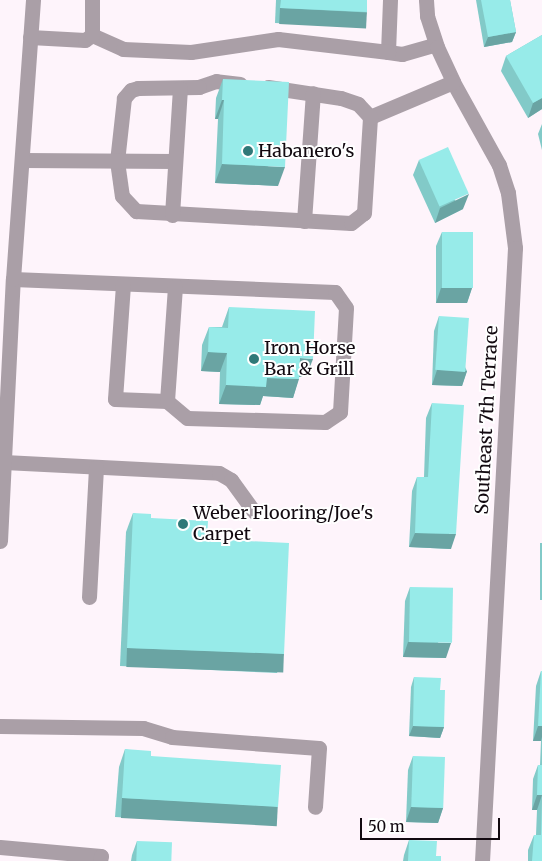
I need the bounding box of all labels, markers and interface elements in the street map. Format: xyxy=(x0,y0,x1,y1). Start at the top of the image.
place label: Habanero's xyxy=(258,140,354,162)
marker: Habanero's xyxy=(242,145,254,157)
street label: Southeast 7th Terrace xyxy=(471,325,503,515)
place label: Iron Horse Bar & Grill xyxy=(264,338,355,380)
marker: Iron Horse Bar & Grill xyxy=(248,353,260,365)
place label: Weber Flooring/Joe's Carpet xyxy=(193,503,373,546)
marker: Weber Flooring/Joe's Carpet xyxy=(177,518,189,530)
scale bar xyxy=(362,808,502,840)
text: 50 m xyxy=(368,817,405,836)

